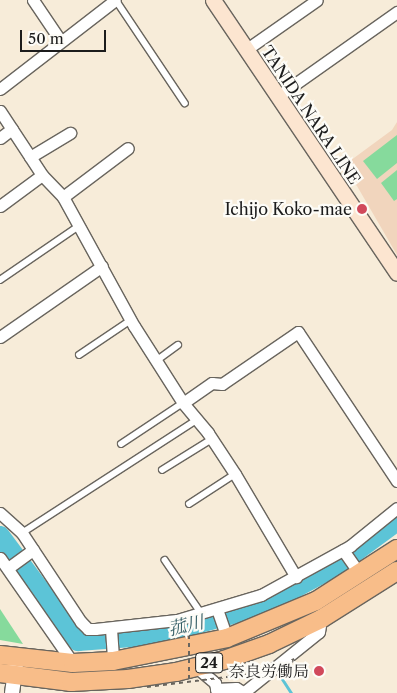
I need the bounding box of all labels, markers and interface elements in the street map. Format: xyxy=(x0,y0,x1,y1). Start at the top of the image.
scale bar xyxy=(22,20,109,52)
text: 50 m xyxy=(28,29,64,48)
street label: TANIDA NARA LINE xyxy=(257,42,365,188)
place label: Ichijo Koko-mae xyxy=(225,199,352,219)
marker: Ichijo Koko-mae xyxy=(356,203,368,215)
water label: 菰川 xyxy=(166,611,206,641)
road number: 24 xyxy=(194,650,224,676)
place label: 奈良労働局 xyxy=(229,661,309,681)
marker: 奈良労働局 xyxy=(313,665,325,677)

